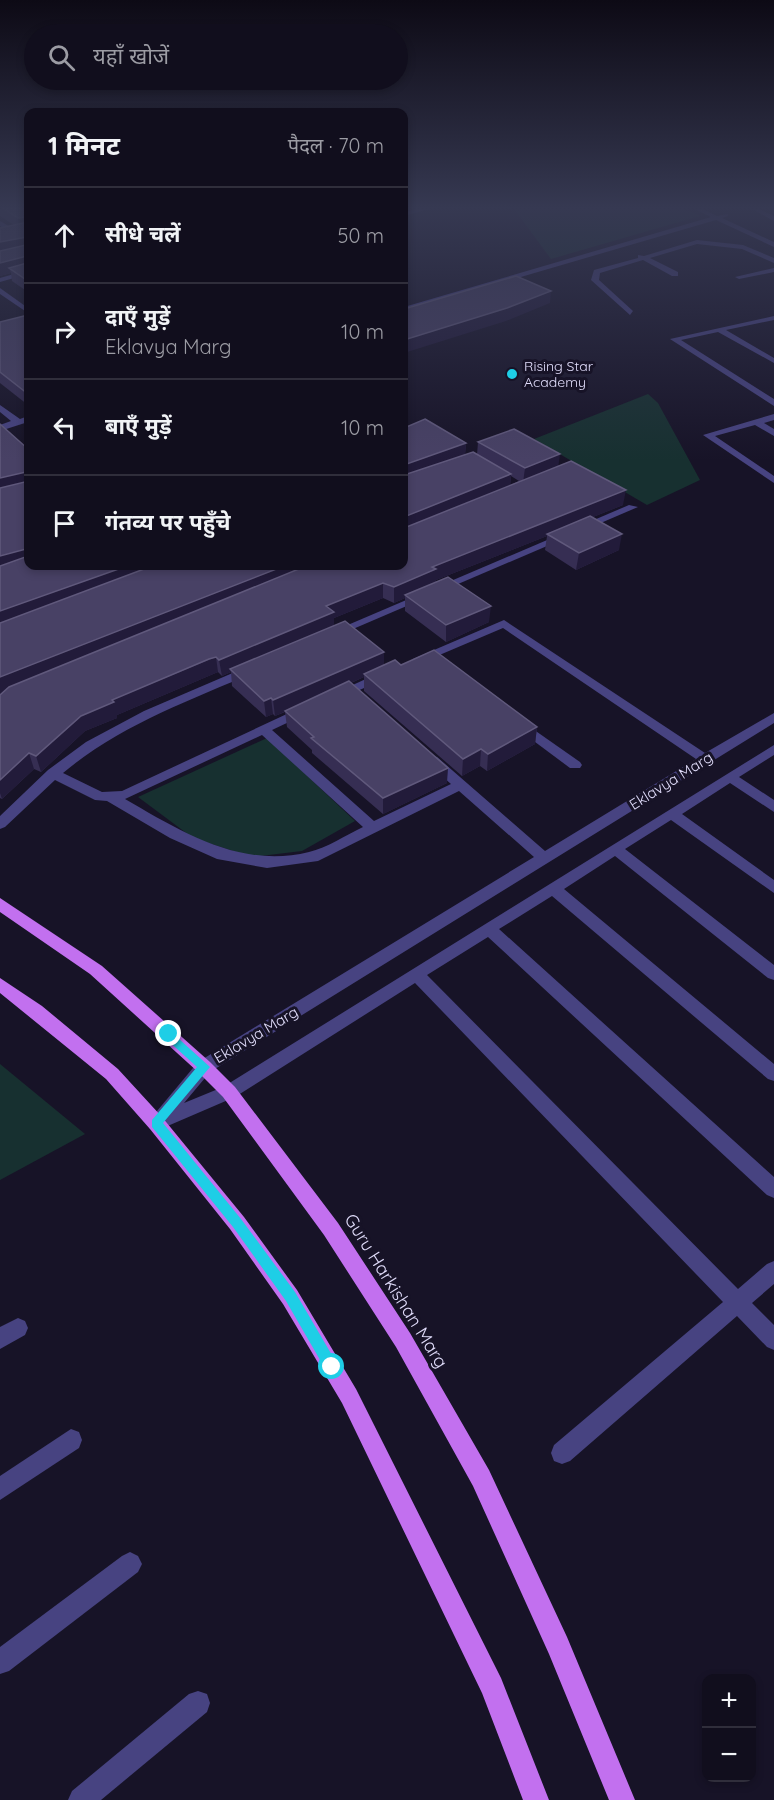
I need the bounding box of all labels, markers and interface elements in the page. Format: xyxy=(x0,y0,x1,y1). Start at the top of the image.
search box xyxy=(24,24,408,90)
icon: search xyxy=(45,41,78,74)
text: यहाँ खोजें xyxy=(93,42,169,70)
text: 1 मिनट xyxy=(48,129,120,162)
text: पैदल · 70 m xyxy=(288,133,384,158)
icon: ahead xyxy=(48,219,81,252)
text: सीधे चलें xyxy=(105,220,181,248)
text: 50 m xyxy=(338,223,384,248)
text: दाएँ मुड़ें xyxy=(105,303,170,331)
icon: right xyxy=(48,315,81,348)
text: 10 m xyxy=(341,319,384,344)
text: Eklavya Marg xyxy=(105,334,232,359)
place label: Rising Star Academy xyxy=(524,357,594,391)
marker: Rising Star Academy xyxy=(505,367,519,381)
icon: left xyxy=(48,411,81,444)
text: बाएँ मुड़ें xyxy=(105,412,171,440)
text: 10 m xyxy=(341,415,384,440)
icon: arrive xyxy=(48,507,81,540)
text: गंतव्य पर पहुँचे xyxy=(105,508,230,536)
street label: Eklavya Marg xyxy=(625,747,716,814)
street label: Eklavya Marg xyxy=(210,1002,301,1067)
route end xyxy=(155,1020,181,1046)
street label: Guru Harkishan Marg xyxy=(340,1209,453,1372)
route start xyxy=(318,1353,344,1379)
map controls xyxy=(702,1674,756,1782)
button: + xyxy=(702,1674,756,1728)
button: − xyxy=(702,1728,756,1782)

